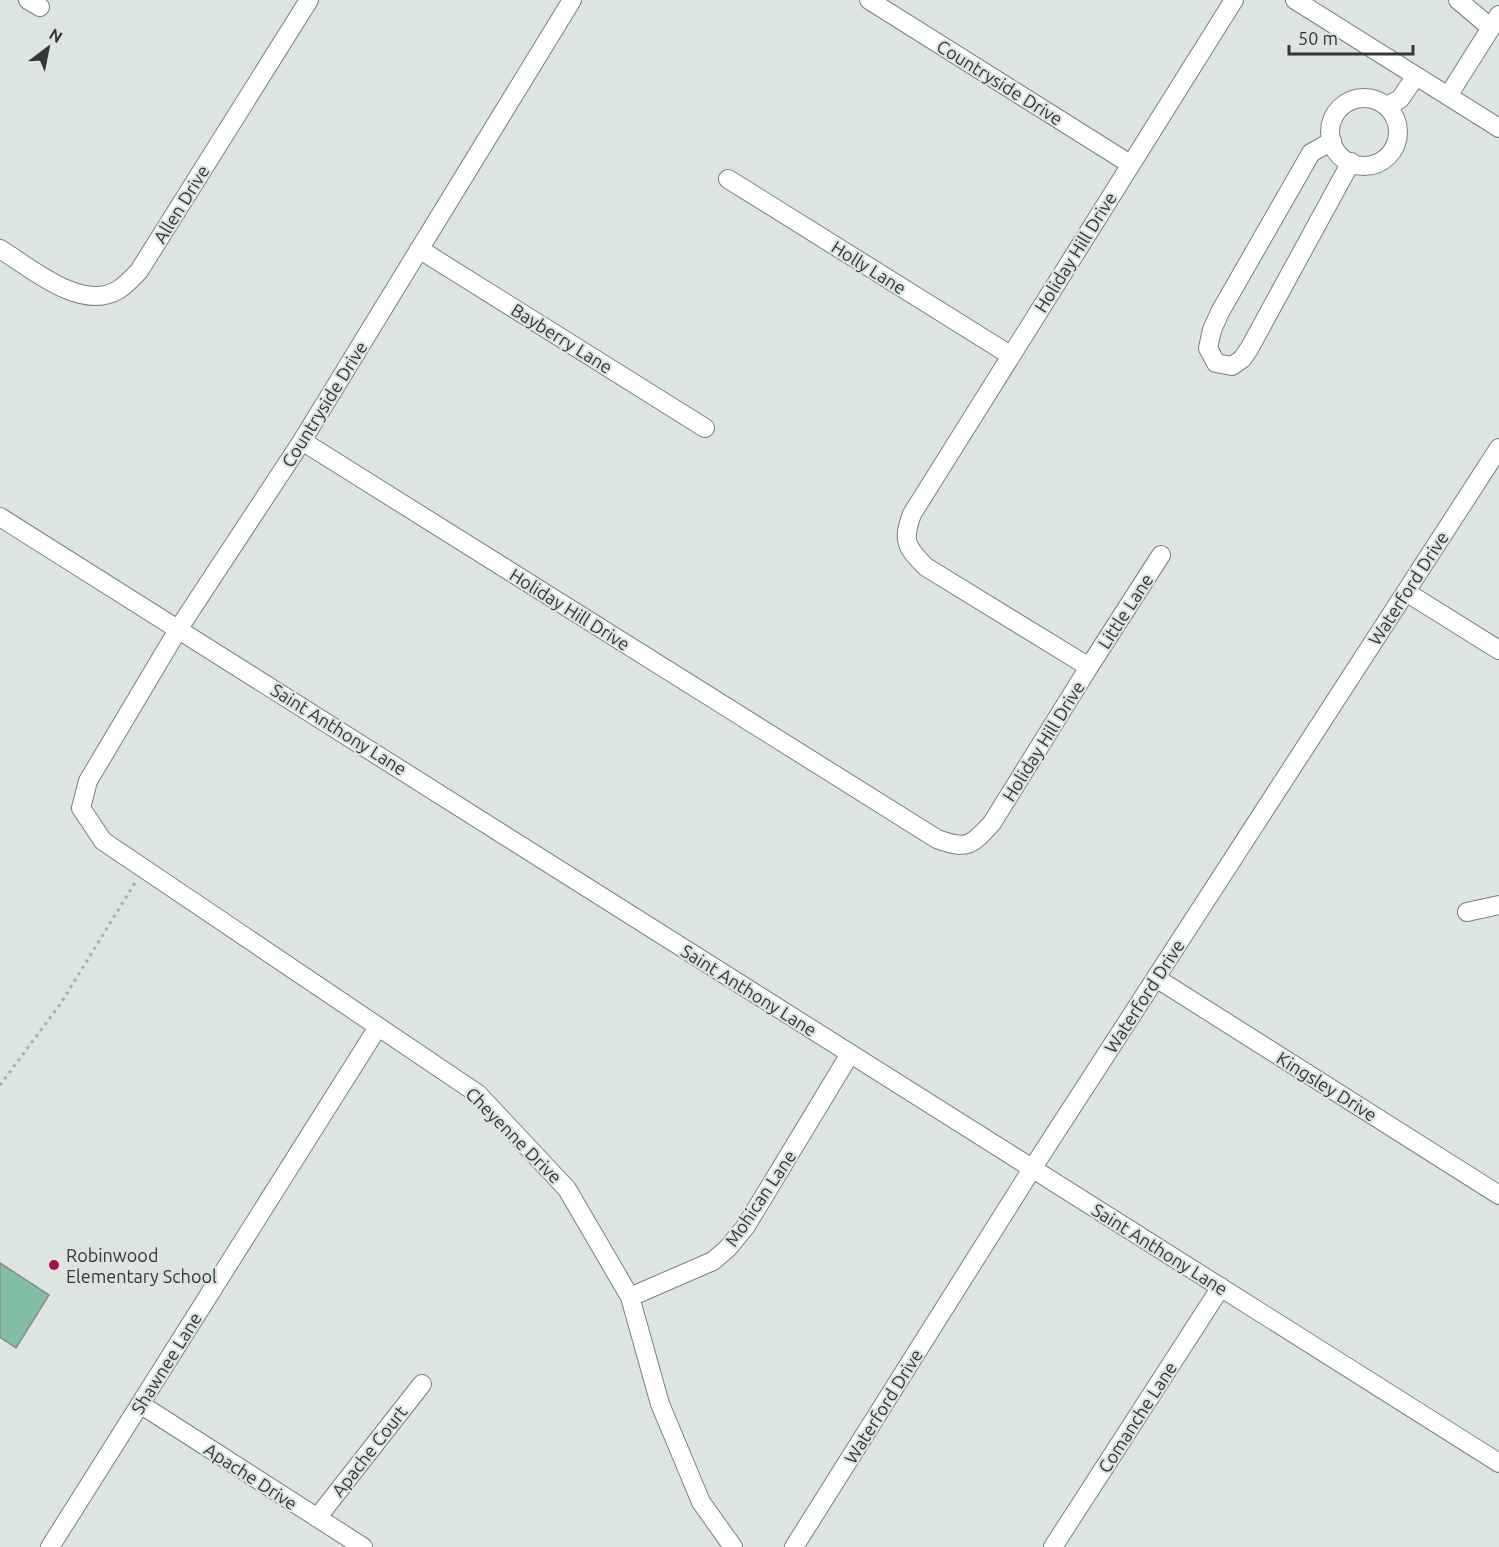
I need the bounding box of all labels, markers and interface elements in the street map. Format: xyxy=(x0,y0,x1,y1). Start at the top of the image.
north arrow xyxy=(18,18,78,78)
scale bar xyxy=(1289,18,1414,56)
text: N xyxy=(46,24,66,46)
text: 50 m xyxy=(1298,28,1338,48)
street label: Countryside Drive xyxy=(933,35,1067,129)
street label: Allen Drive xyxy=(149,161,213,247)
street label: Holiday Hill Drive xyxy=(1030,188,1120,316)
street label: Holly Lane xyxy=(828,236,910,298)
street label: Bayberry Lane xyxy=(508,299,616,377)
street label: Countryside Drive xyxy=(277,337,371,471)
street label: Waterford Drive xyxy=(1364,528,1452,648)
street label: Holiday Hill Drive xyxy=(506,564,634,654)
street label: Little Lane xyxy=(1093,570,1157,652)
street label: Holiday Hill Drive xyxy=(998,677,1088,805)
street label: Saint Anthony Lane xyxy=(268,679,410,779)
street label: Waterford Drive xyxy=(1100,936,1188,1056)
street label: Saint Anthony Lane xyxy=(678,940,820,1040)
street label: Kingsley Drive xyxy=(1273,1047,1381,1125)
street label: Cheyenne Drive xyxy=(462,1083,566,1187)
street label: Mohican Lane xyxy=(721,1146,799,1250)
street label: Saint Anthony Lane xyxy=(1089,1199,1231,1299)
place label: Robinwood Elementary School xyxy=(66,1245,217,1286)
marker: Robinwood Elementary School xyxy=(47,1258,61,1272)
street label: Shawnee Lane xyxy=(127,1309,205,1417)
street label: Waterford Drive xyxy=(840,1345,926,1467)
street label: Comanche Lane xyxy=(1094,1358,1180,1476)
street label: Apache Court xyxy=(327,1402,411,1500)
street label: Apache Drive xyxy=(201,1439,301,1513)

